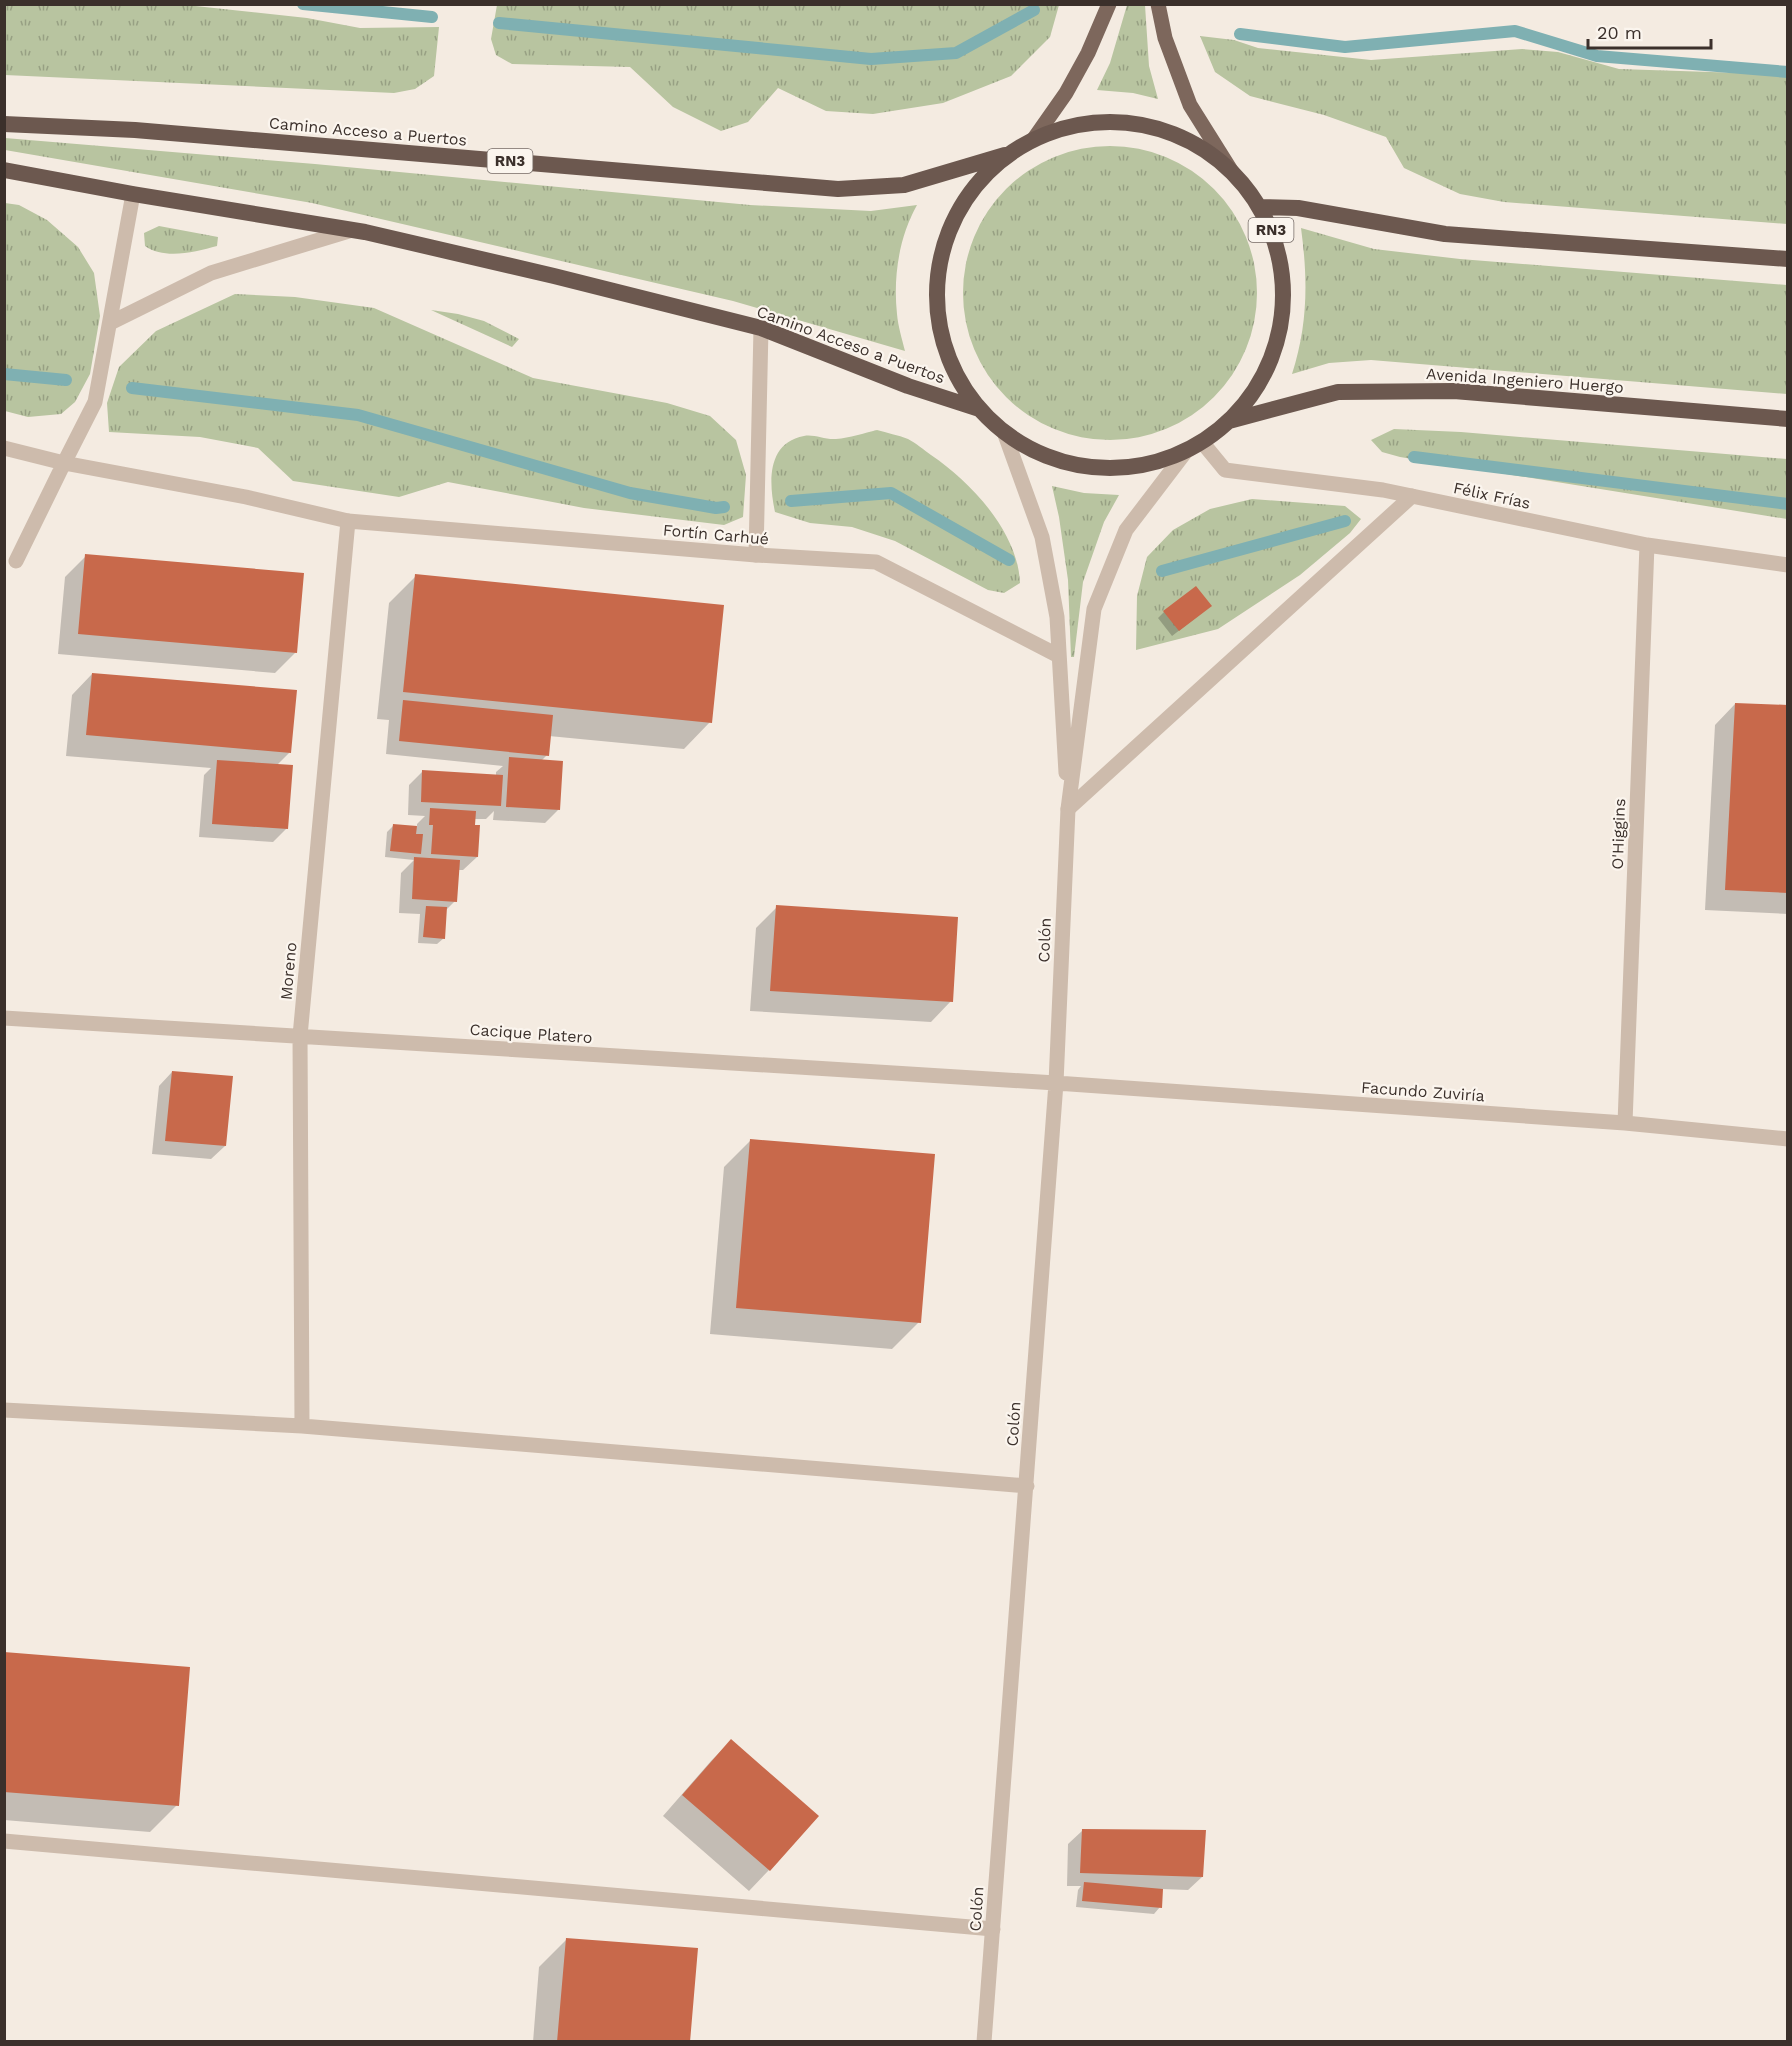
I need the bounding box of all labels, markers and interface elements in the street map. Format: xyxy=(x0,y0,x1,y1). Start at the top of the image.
scale bar xyxy=(1588,12,1711,50)
text: 20 m xyxy=(1597,22,1642,43)
street label: Camino Acceso a Puertos xyxy=(268,113,468,150)
road number: RN3 xyxy=(488,149,532,173)
road number: RN3 xyxy=(1248,218,1294,242)
street label: Camino Acceso a Puertos xyxy=(754,302,947,387)
street label: Avenida Ingeniero Huergo xyxy=(1426,364,1624,397)
street label: Félix Frías xyxy=(1452,478,1532,513)
street label: Fortín Carhué xyxy=(662,520,770,549)
street label: O'Higgins xyxy=(1608,798,1629,870)
street label: Colón xyxy=(1034,917,1055,963)
street label: Moreno xyxy=(276,941,300,1001)
street label: Cacique Platero xyxy=(469,1020,593,1047)
street label: Facundo Zuviría xyxy=(1361,1078,1485,1105)
street label: Colón xyxy=(1002,1401,1025,1447)
street label: Colón xyxy=(965,1886,988,1932)

